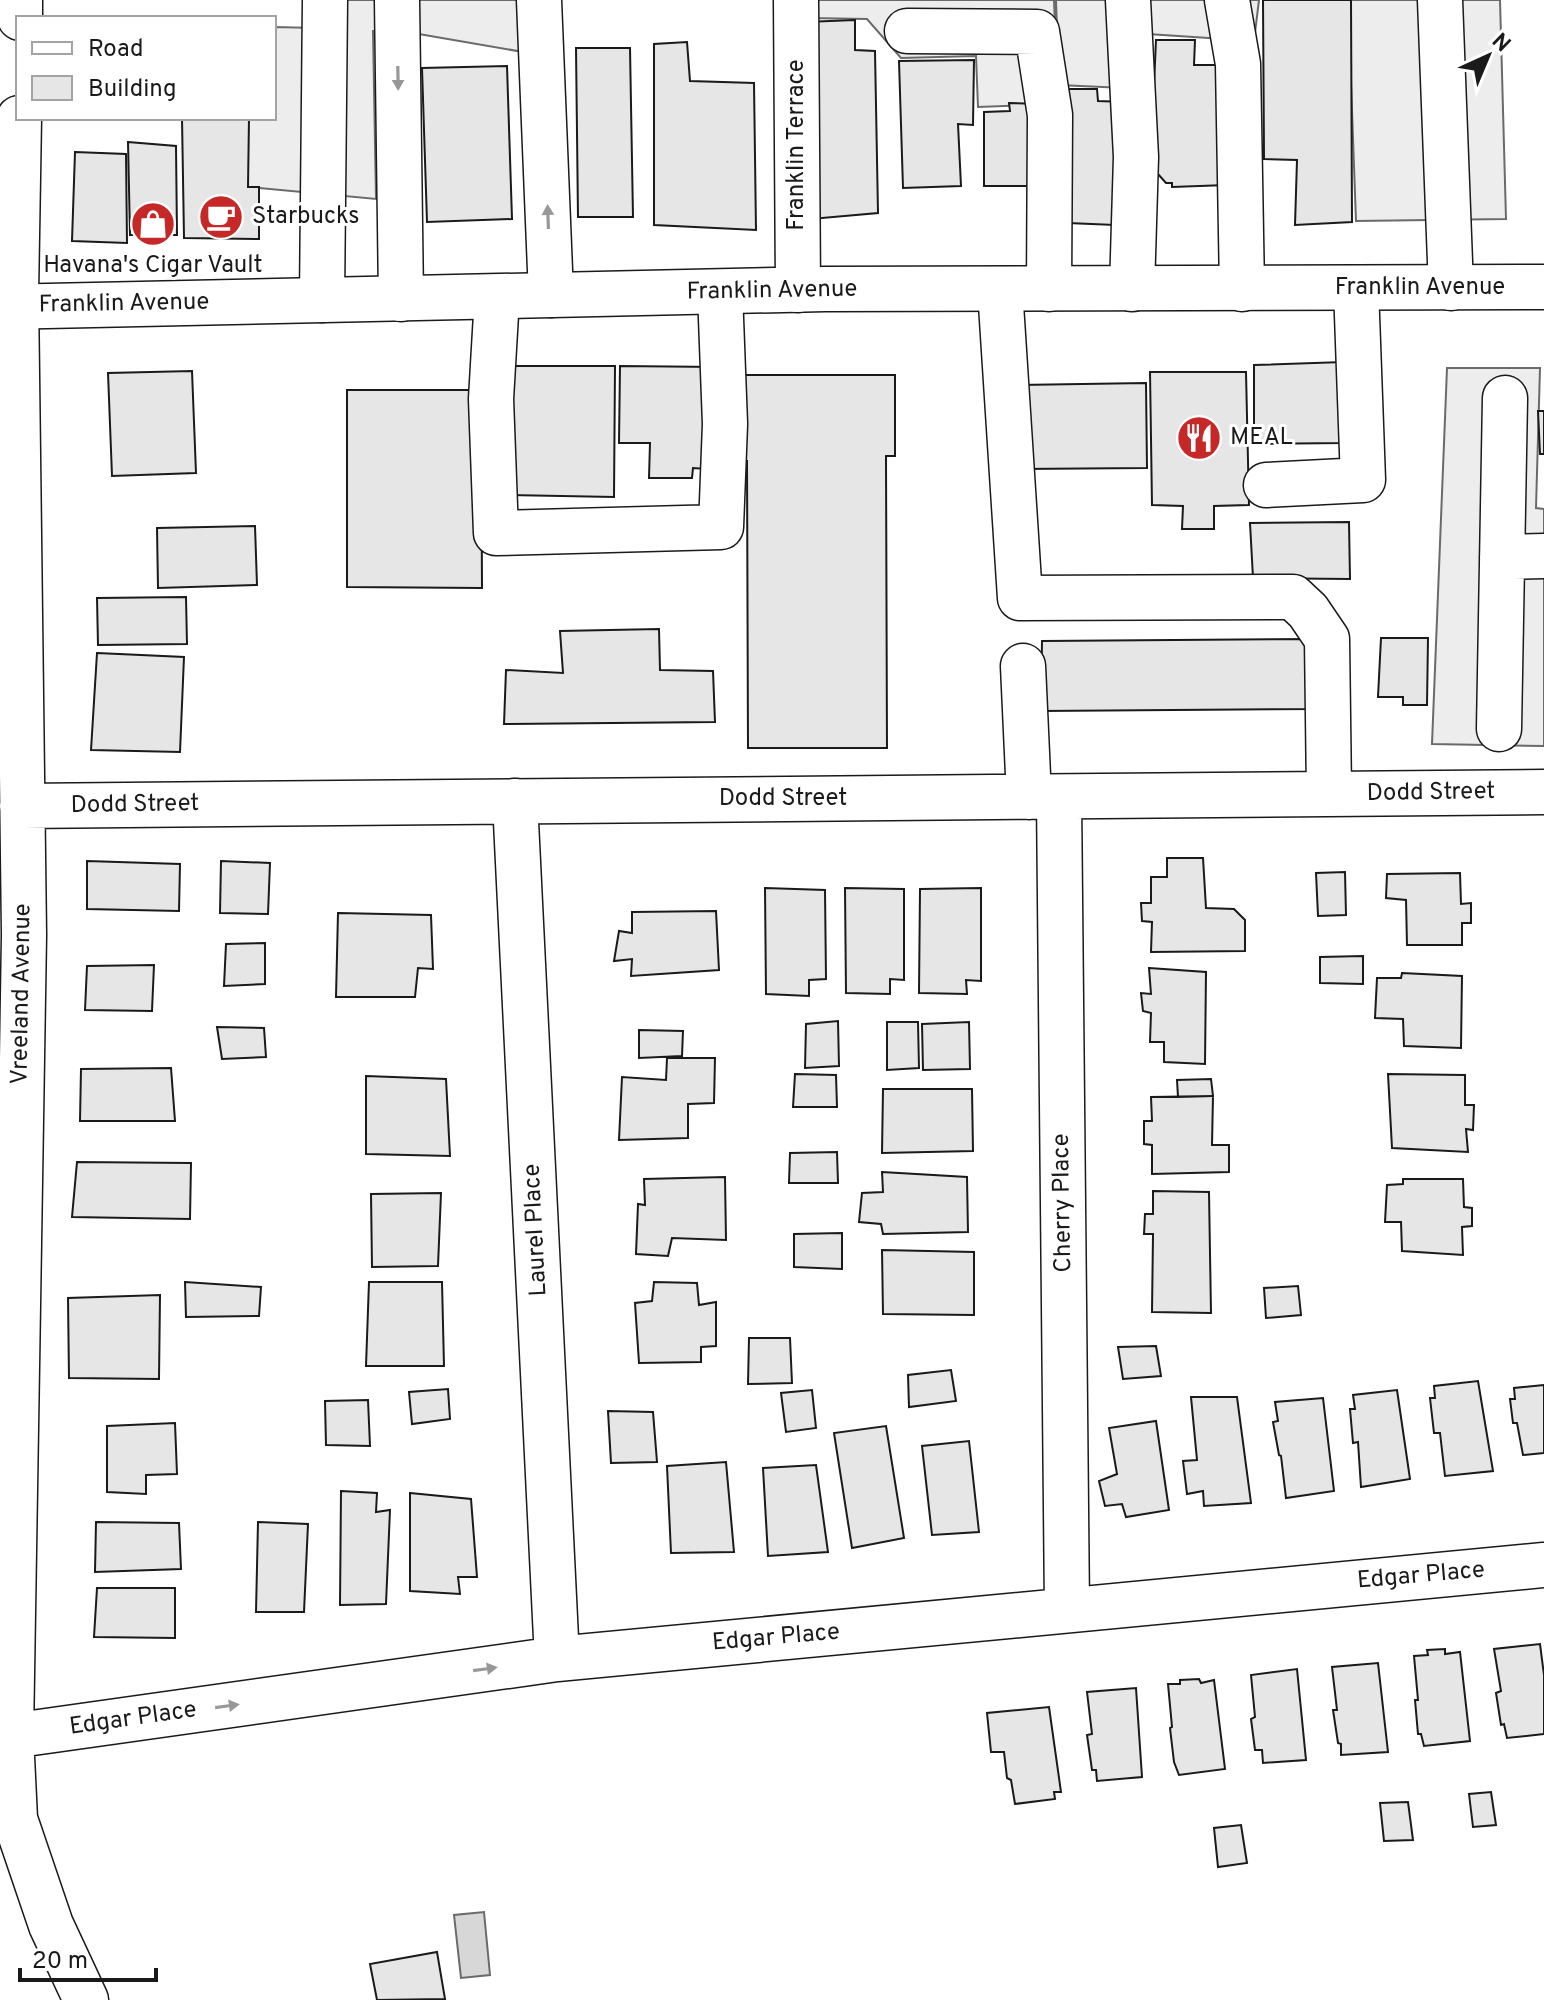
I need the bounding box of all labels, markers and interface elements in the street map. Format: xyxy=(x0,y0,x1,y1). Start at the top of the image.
legend xyxy=(16,16,276,120)
north arrow xyxy=(1448,16,1528,96)
text: N xyxy=(1485,28,1515,59)
text: Road xyxy=(88,35,144,65)
street label: Franklin Terrace xyxy=(782,59,812,231)
one-way arrow xyxy=(392,66,404,91)
text: Building xyxy=(88,75,177,105)
cafe icon: Starbucks xyxy=(197,193,245,241)
shop icon: Havana's Cigar Vault xyxy=(129,200,177,248)
place label: Starbucks xyxy=(252,202,360,232)
one-way arrow xyxy=(541,204,554,229)
place label: Havana's Cigar Vault xyxy=(43,251,263,281)
street label: Franklin Avenue xyxy=(1335,273,1505,303)
street label: Franklin Avenue xyxy=(686,275,858,307)
street label: Franklin Avenue xyxy=(38,288,210,320)
restaurant icon: MEAL xyxy=(1175,414,1223,462)
place label: MEAL xyxy=(1230,423,1293,453)
street label: Dodd Street xyxy=(1366,777,1496,809)
street label: Dodd Street xyxy=(719,784,847,814)
street label: Dodd Street xyxy=(70,789,200,821)
street label: Vreeland Avenue xyxy=(5,903,39,1085)
street label: Cherry Place xyxy=(1047,1133,1079,1273)
street label: Laurel Place xyxy=(518,1163,554,1297)
street label: Edgar Place xyxy=(1356,1555,1486,1597)
street label: Edgar Place xyxy=(711,1617,841,1659)
one-way arrow xyxy=(472,1663,497,1676)
street label: Edgar Place xyxy=(67,1695,199,1743)
one-way arrow xyxy=(215,1699,240,1712)
scale bar xyxy=(20,1932,156,1982)
text: 20 m xyxy=(32,1947,88,1977)

